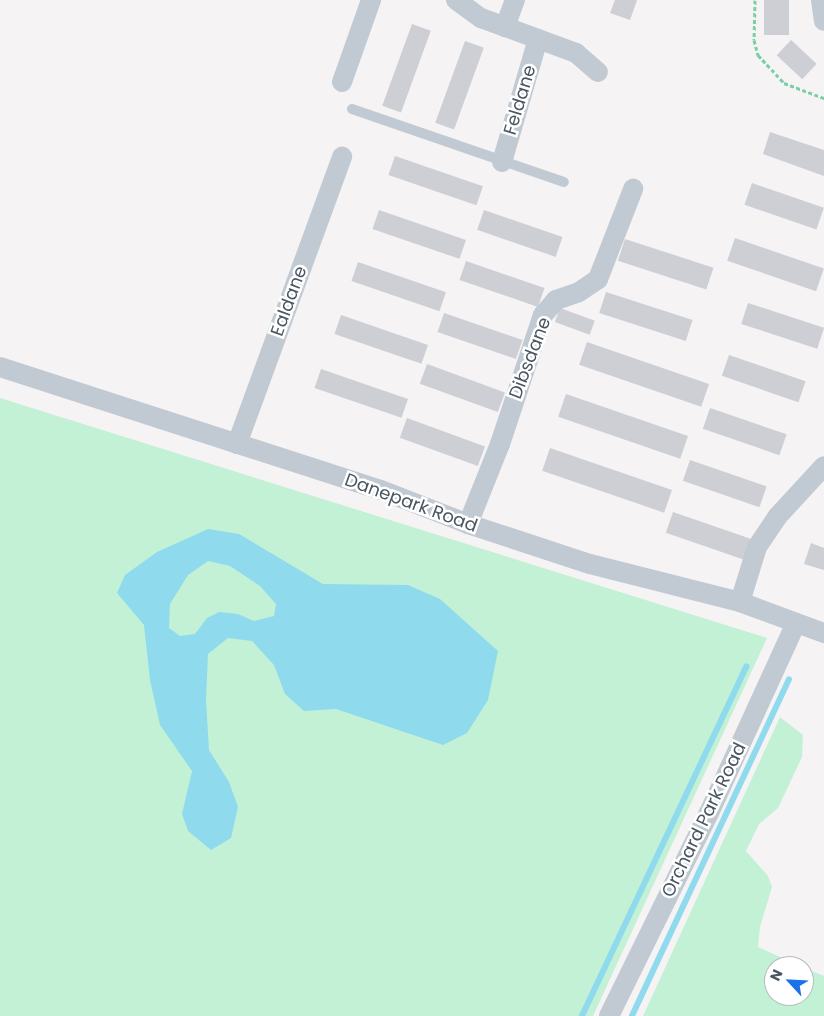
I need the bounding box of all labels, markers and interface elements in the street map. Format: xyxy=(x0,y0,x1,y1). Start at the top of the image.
street label: Feldane xyxy=(499,63,541,137)
street label: Ealdane xyxy=(266,263,312,339)
street label: Dibsdane xyxy=(505,314,555,402)
street label: Danepark Road xyxy=(342,469,480,537)
street label: Orchard Park Road xyxy=(657,739,751,901)
north arrow xyxy=(764,956,814,1006)
text: N xyxy=(765,966,788,984)

